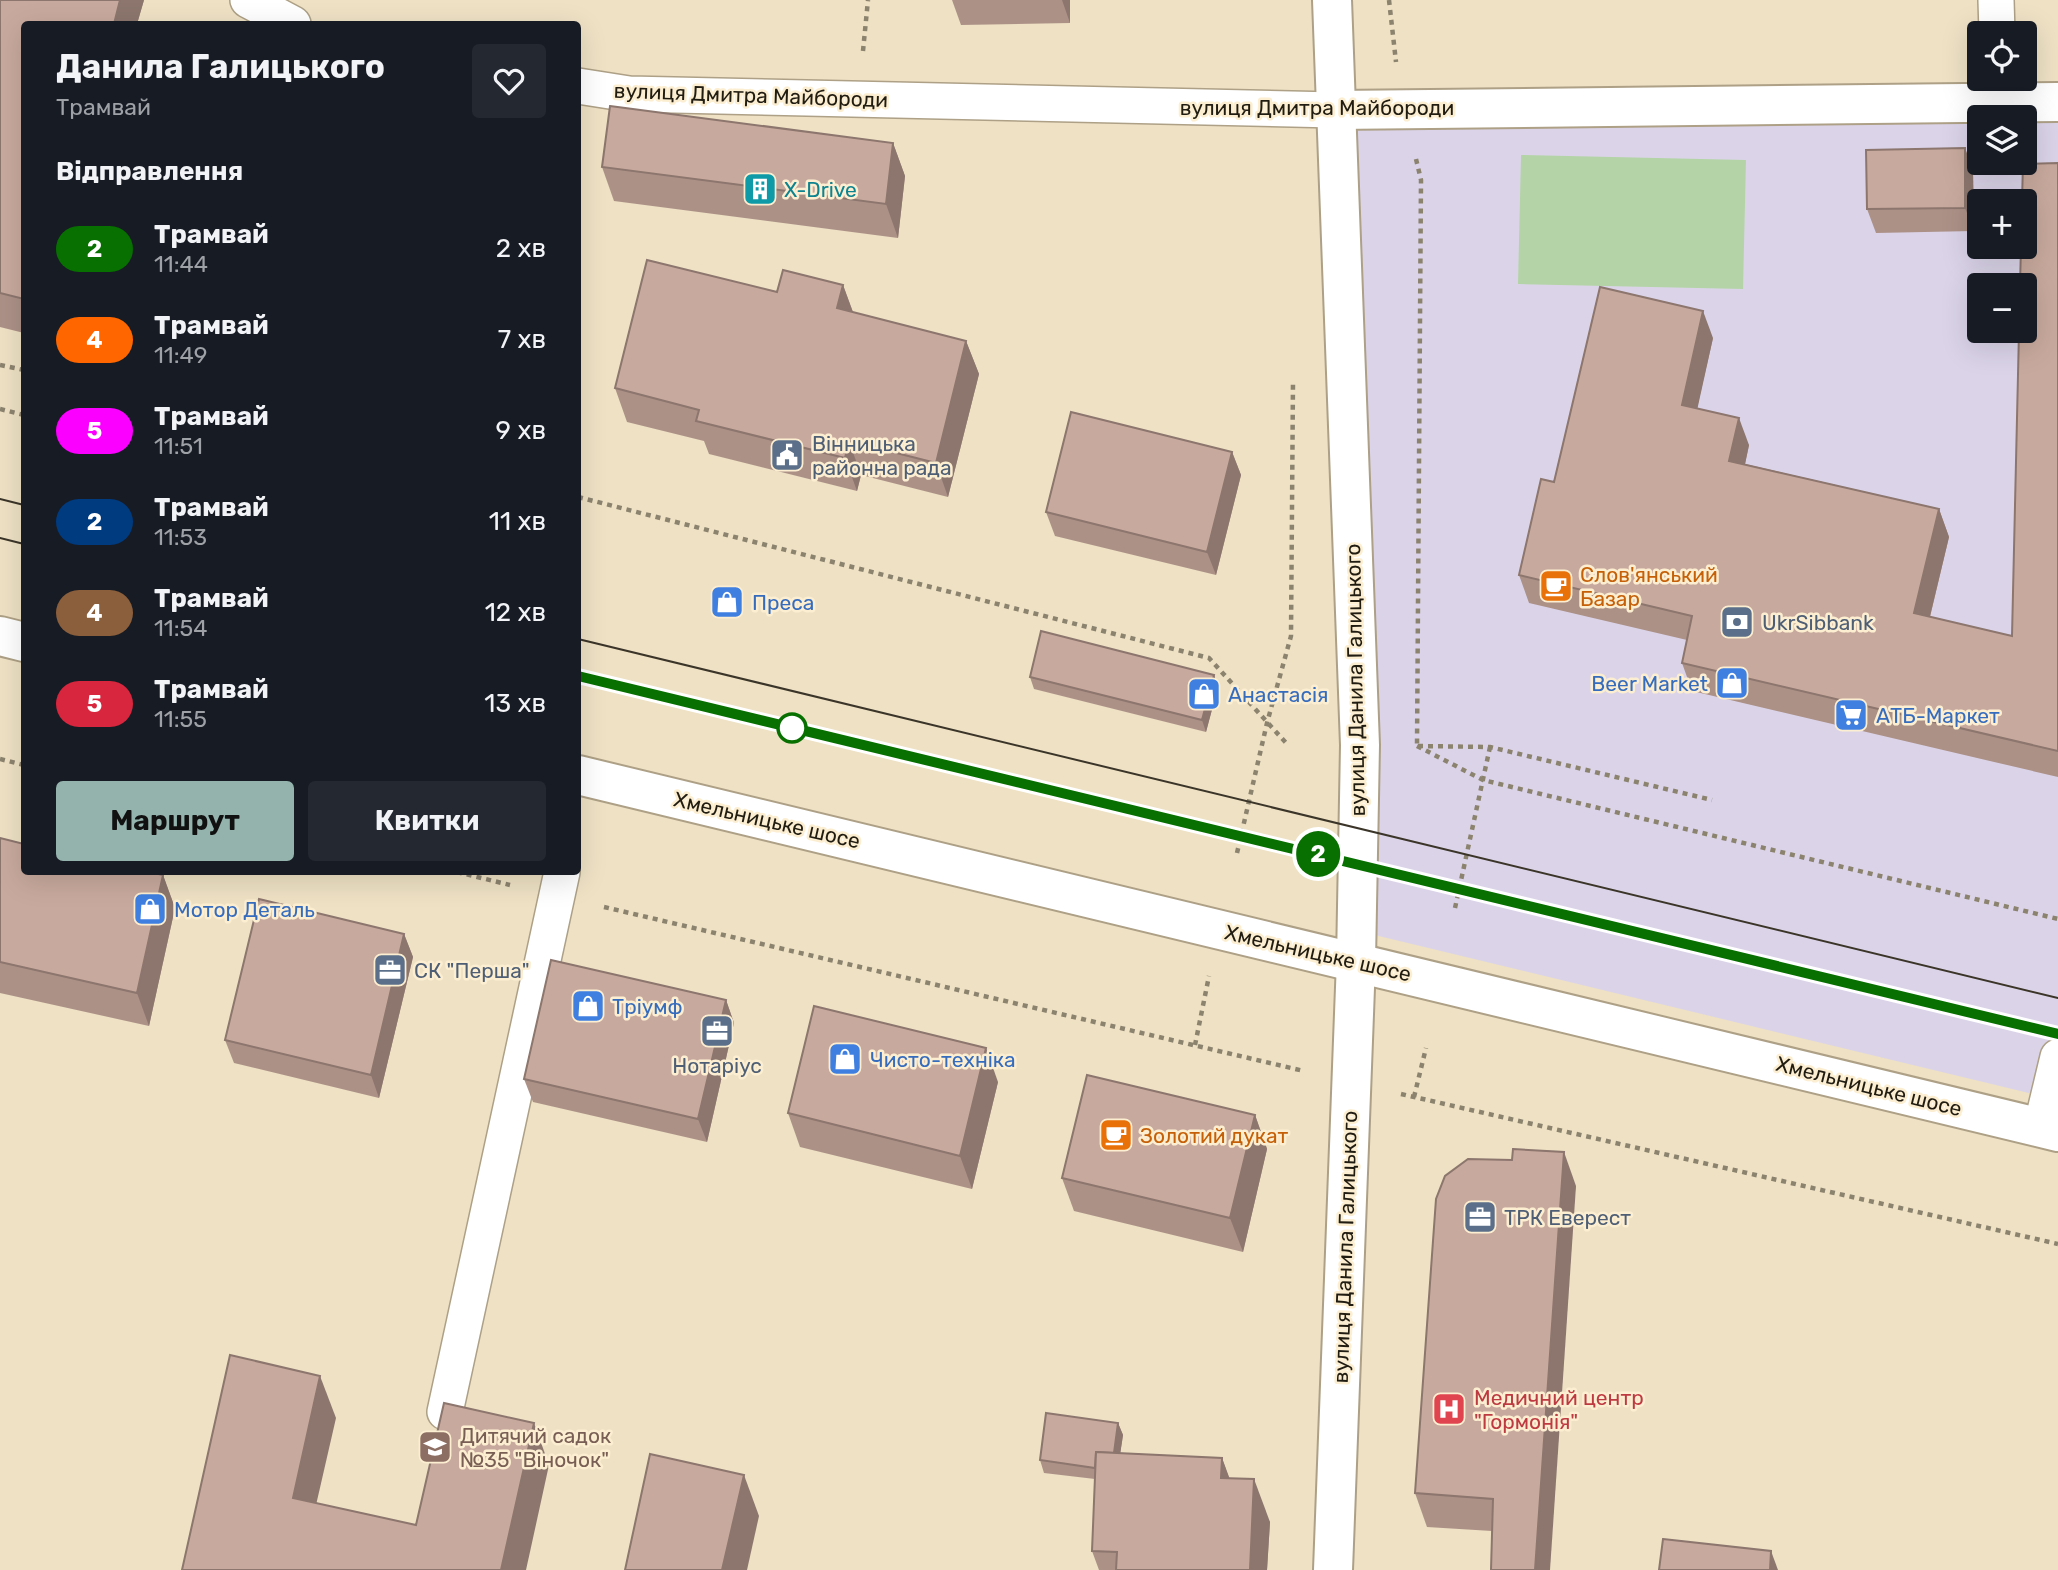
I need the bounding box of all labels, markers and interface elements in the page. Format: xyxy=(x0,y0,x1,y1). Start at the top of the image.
map controls xyxy=(1967,21,2037,343)
button: locate xyxy=(1967,21,2037,91)
button: heart xyxy=(472,44,546,118)
text: Данила Галицького xyxy=(56,47,385,86)
street label: вулиця Дмитра Майбороди xyxy=(613,78,889,112)
text: Трамвай xyxy=(56,93,151,121)
street label: вулиця Дмитра Майбороди xyxy=(1180,95,1454,120)
button: layers xyxy=(1967,105,2037,175)
text: Відправлення xyxy=(56,156,243,187)
building icon: X-Drive xyxy=(741,170,779,208)
place label: X-Drive xyxy=(784,177,857,202)
button: + xyxy=(1967,189,2037,259)
text: Трамвай xyxy=(154,219,269,250)
text: 2 хв xyxy=(496,233,546,264)
text: 2 xyxy=(87,235,102,263)
text: 11:44 xyxy=(154,250,208,278)
button: − xyxy=(1967,273,2037,343)
text: Трамвай xyxy=(154,310,269,341)
text: 7 хв xyxy=(498,324,546,355)
text: 4 xyxy=(86,326,103,354)
text: 11:49 xyxy=(154,341,207,369)
text: Трамвай xyxy=(154,401,269,432)
text: 9 хв xyxy=(496,415,546,446)
text: 5 xyxy=(87,417,102,445)
place label: Вінницька районна рада xyxy=(812,431,952,480)
text: 11:51 xyxy=(154,432,203,460)
public building icon: Вінницька районна рада xyxy=(768,436,806,474)
text: Трамвай xyxy=(154,492,269,523)
text: 11 хв xyxy=(489,506,546,537)
text: 2 xyxy=(87,508,102,536)
text: 11:53 xyxy=(154,523,207,551)
street label: вулиця Данила Галицького xyxy=(1340,543,1370,817)
place label: Слов'янський Базар xyxy=(1580,562,1718,611)
cafe icon: Слов'янський Базар xyxy=(1537,567,1575,605)
text: Трамвай xyxy=(154,583,269,614)
shop icon: Преса xyxy=(708,583,746,621)
place label: Преса xyxy=(752,590,814,615)
text: 12 хв xyxy=(485,597,546,628)
text: 4 xyxy=(86,599,103,627)
bank icon: UkrSibbank xyxy=(1718,603,1756,641)
place label: UkrSibbank xyxy=(1762,610,1874,635)
text: 11:54 xyxy=(154,614,208,642)
shop icon: Beer Market xyxy=(1713,664,1751,702)
place label: Beer Market xyxy=(1591,671,1708,696)
text: Трамвай xyxy=(154,674,269,705)
shop icon: Анастасія xyxy=(1185,675,1223,713)
place label: Анастасія xyxy=(1228,682,1329,707)
text: 13 хв xyxy=(484,688,546,719)
text: 5 xyxy=(87,690,102,718)
supermarket icon: АТБ-Маркет xyxy=(1832,696,1870,734)
place label: АТБ-Маркет xyxy=(1876,703,2000,728)
text: 11:55 xyxy=(154,705,207,733)
unlabelled marker xyxy=(777,713,807,743)
button: Маршрут xyxy=(56,781,294,861)
button: Квитки xyxy=(308,781,546,861)
street label: Хмельницьке шосе xyxy=(671,786,863,854)
line badge: 2 xyxy=(1295,831,1341,877)
text: 2 xyxy=(1310,840,1326,868)
shop icon: Мотор Деталь xyxy=(131,890,169,928)
place label: Мотор Деталь xyxy=(174,897,315,922)
street label: Хмельницьке шосе xyxy=(1222,919,1414,987)
office icon: СК "Перша" xyxy=(371,951,409,989)
place label: СК "Перша" xyxy=(414,958,530,983)
shop icon: Тріумф xyxy=(569,987,607,1025)
place label: Тріумф xyxy=(612,994,683,1019)
office icon: Нотаріус xyxy=(698,1012,736,1050)
shop icon: Чисто-техніка xyxy=(826,1040,864,1078)
place label: Чисто-техніка xyxy=(870,1047,1016,1072)
street label: Хмельницьке шосе xyxy=(1773,1051,1965,1121)
place label: Нотаріус xyxy=(672,1053,762,1078)
street label: вулиця Данила Галицького xyxy=(1328,1110,1362,1384)
cafe icon: Золотий дукат xyxy=(1097,1116,1135,1154)
place label: Золотий дукат xyxy=(1140,1123,1289,1148)
office icon: ТРК Еверест xyxy=(1461,1198,1499,1236)
place label: ТРК Еверест xyxy=(1504,1205,1631,1230)
place label: Медичний центр "Гормонія" xyxy=(1474,1385,1644,1434)
hospital icon: Медичний центр "Гормонія" xyxy=(1430,1390,1468,1428)
place label: Дитячий садок №35 "Віночок" xyxy=(460,1423,611,1472)
school or university icon: Дитячий садок №35 "Віночок" xyxy=(416,1428,454,1466)

